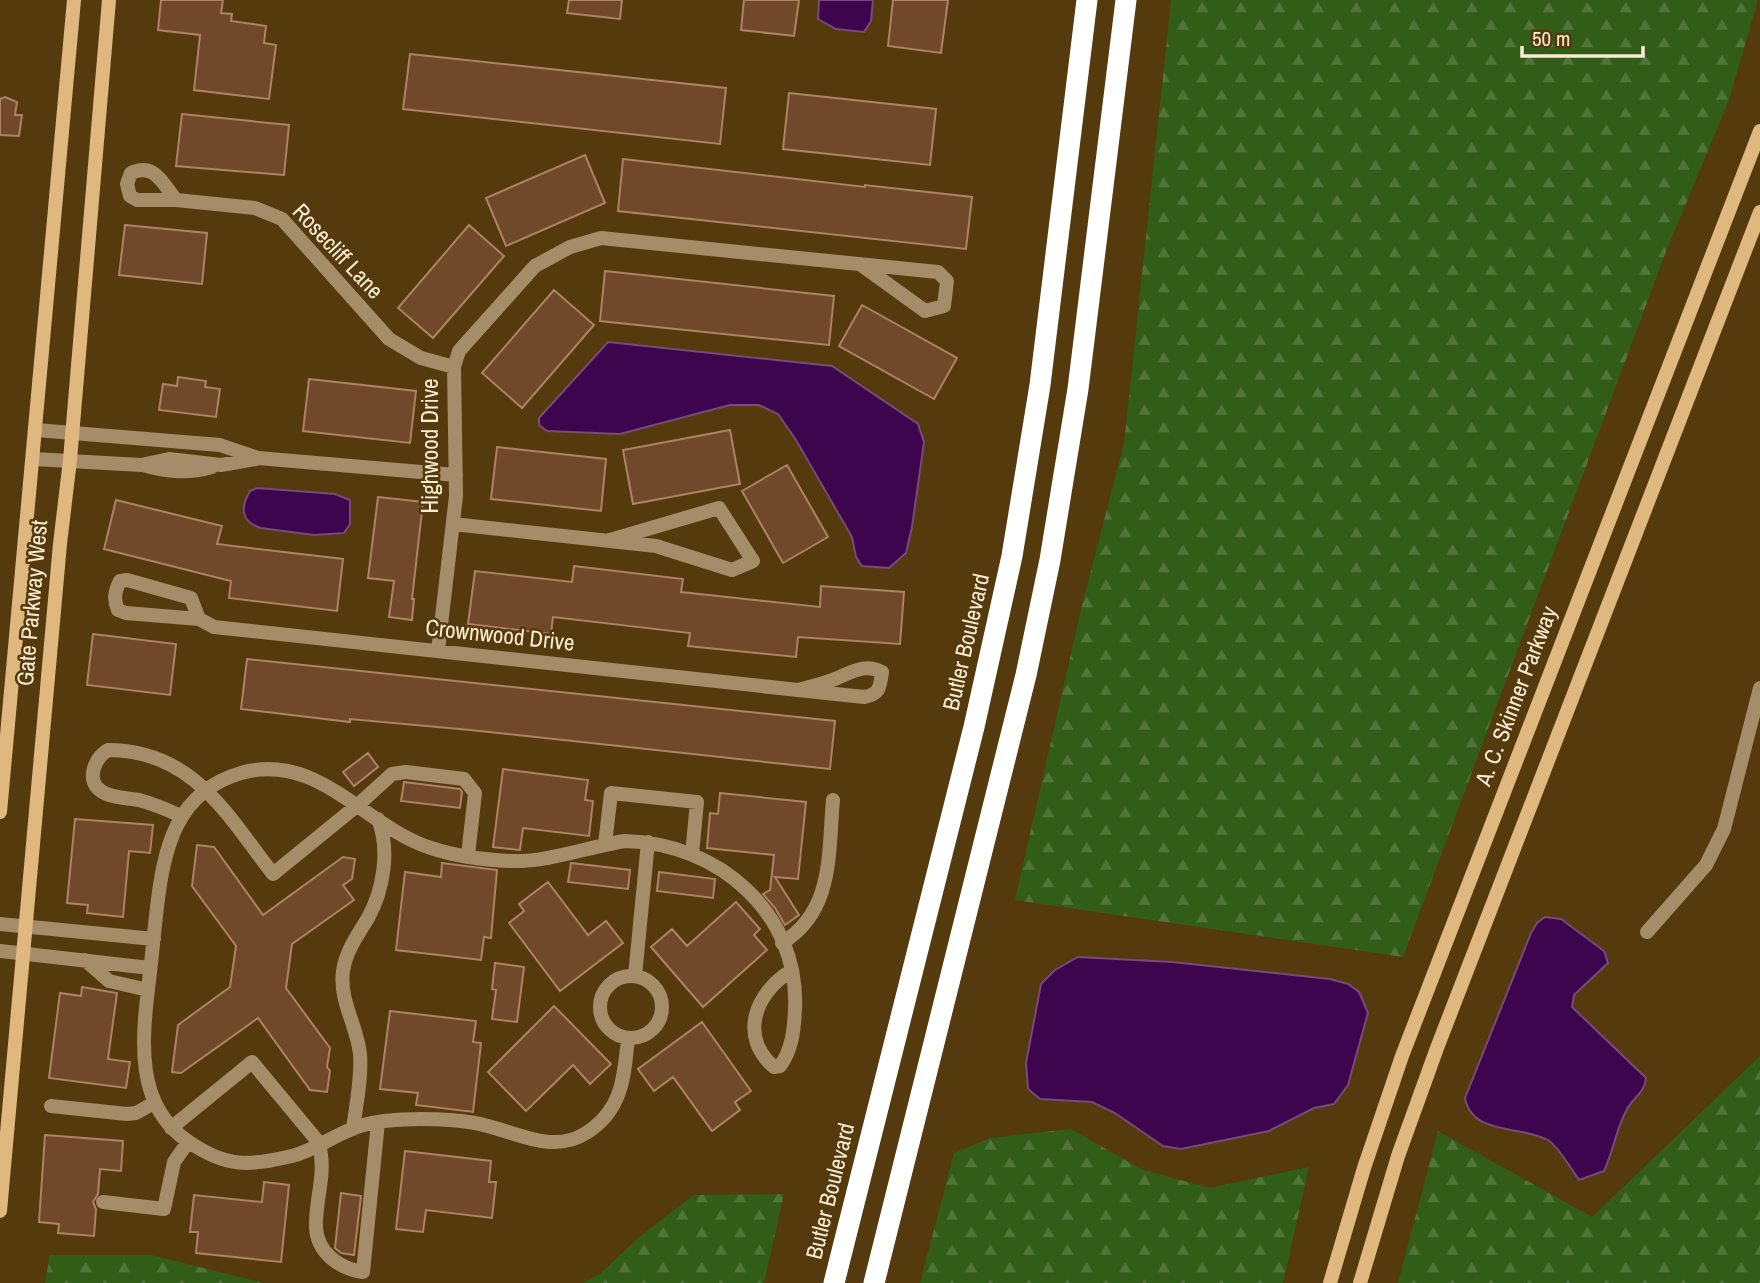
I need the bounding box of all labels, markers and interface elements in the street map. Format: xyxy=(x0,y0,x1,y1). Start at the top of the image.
scale bar xyxy=(1522,14,1643,58)
text: 50 m xyxy=(1532,24,1570,53)
street label: Rosecliff Lane xyxy=(286,196,391,305)
street label: Highwood Drive xyxy=(414,378,445,514)
street label: Gate Parkway West xyxy=(9,519,54,687)
street label: Butler Boulevard xyxy=(935,570,996,713)
street label: A. C. Skinner Parkway xyxy=(1467,601,1564,791)
street label: Crownwood Drive xyxy=(424,611,576,658)
street label: Butler Boulevard xyxy=(798,1119,861,1262)

